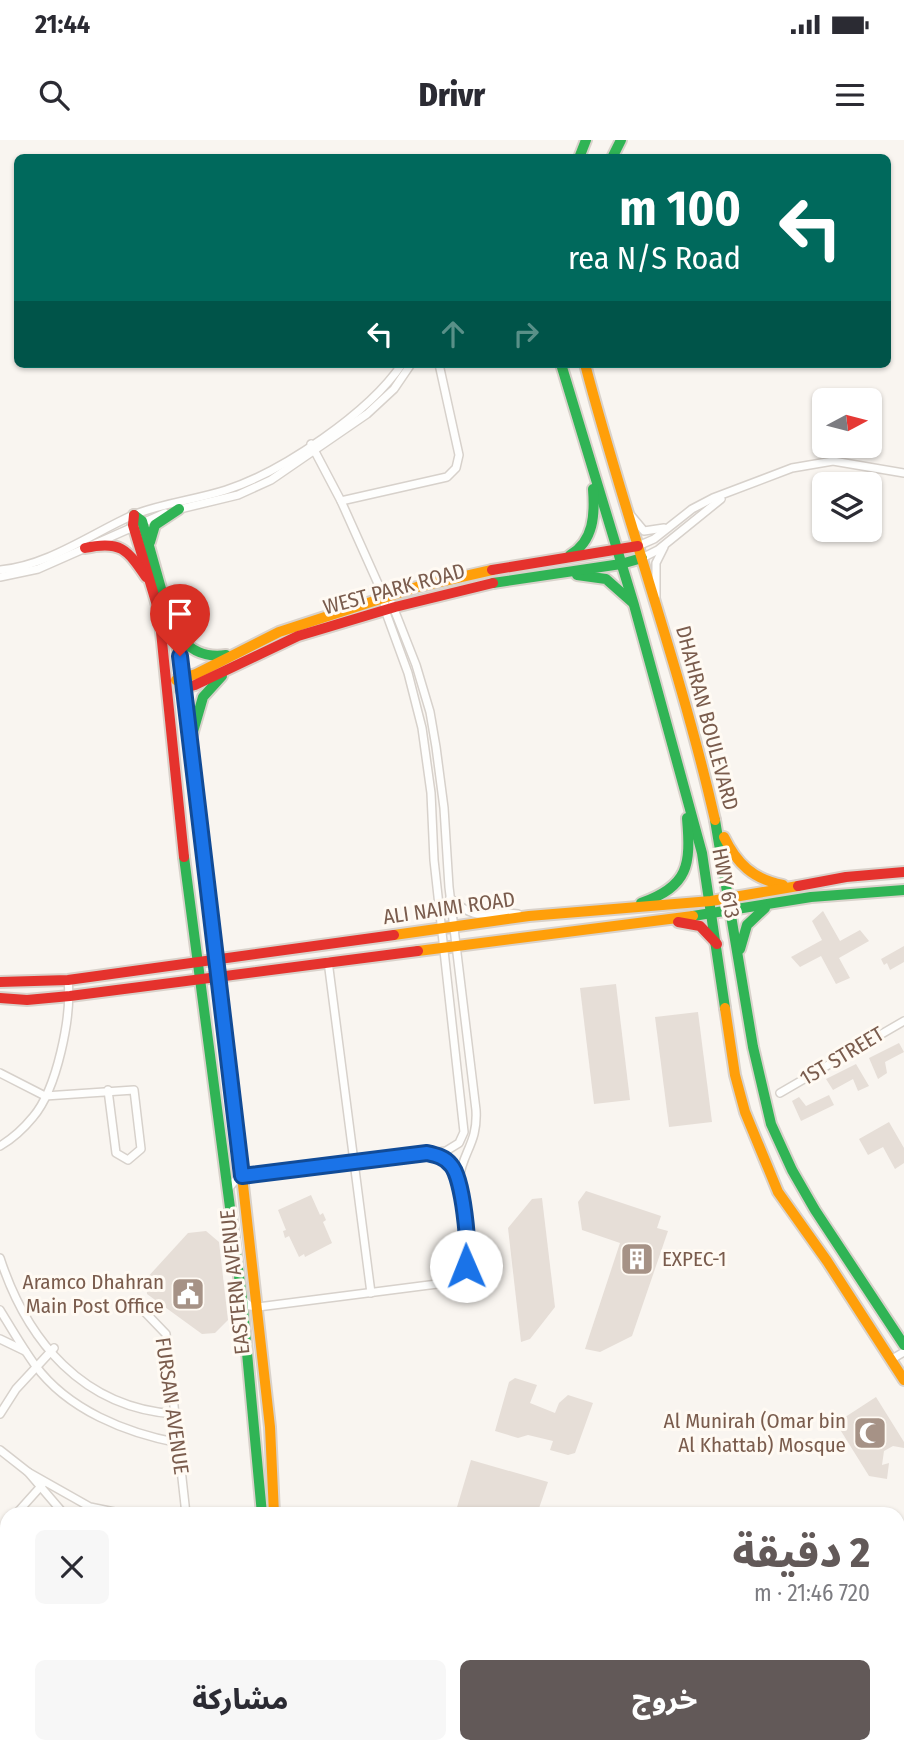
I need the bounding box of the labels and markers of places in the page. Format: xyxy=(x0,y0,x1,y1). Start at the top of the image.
pin xyxy=(150,584,210,656)
building icon: EXPEC-1 xyxy=(618,1240,656,1278)
place label: EXPEC-1 xyxy=(662,1246,727,1272)
place label: Aramco Dhahran Main Post Office xyxy=(23,1269,164,1319)
public building icon: Aramco Dhahran Main Post Office xyxy=(169,1275,207,1313)
place label: Al Munirah (Omar bin Al Khattab) Mosque xyxy=(664,1408,846,1458)
mosque icon: Al Munirah (Omar bin Al Khattab) Mosque xyxy=(851,1414,889,1452)

